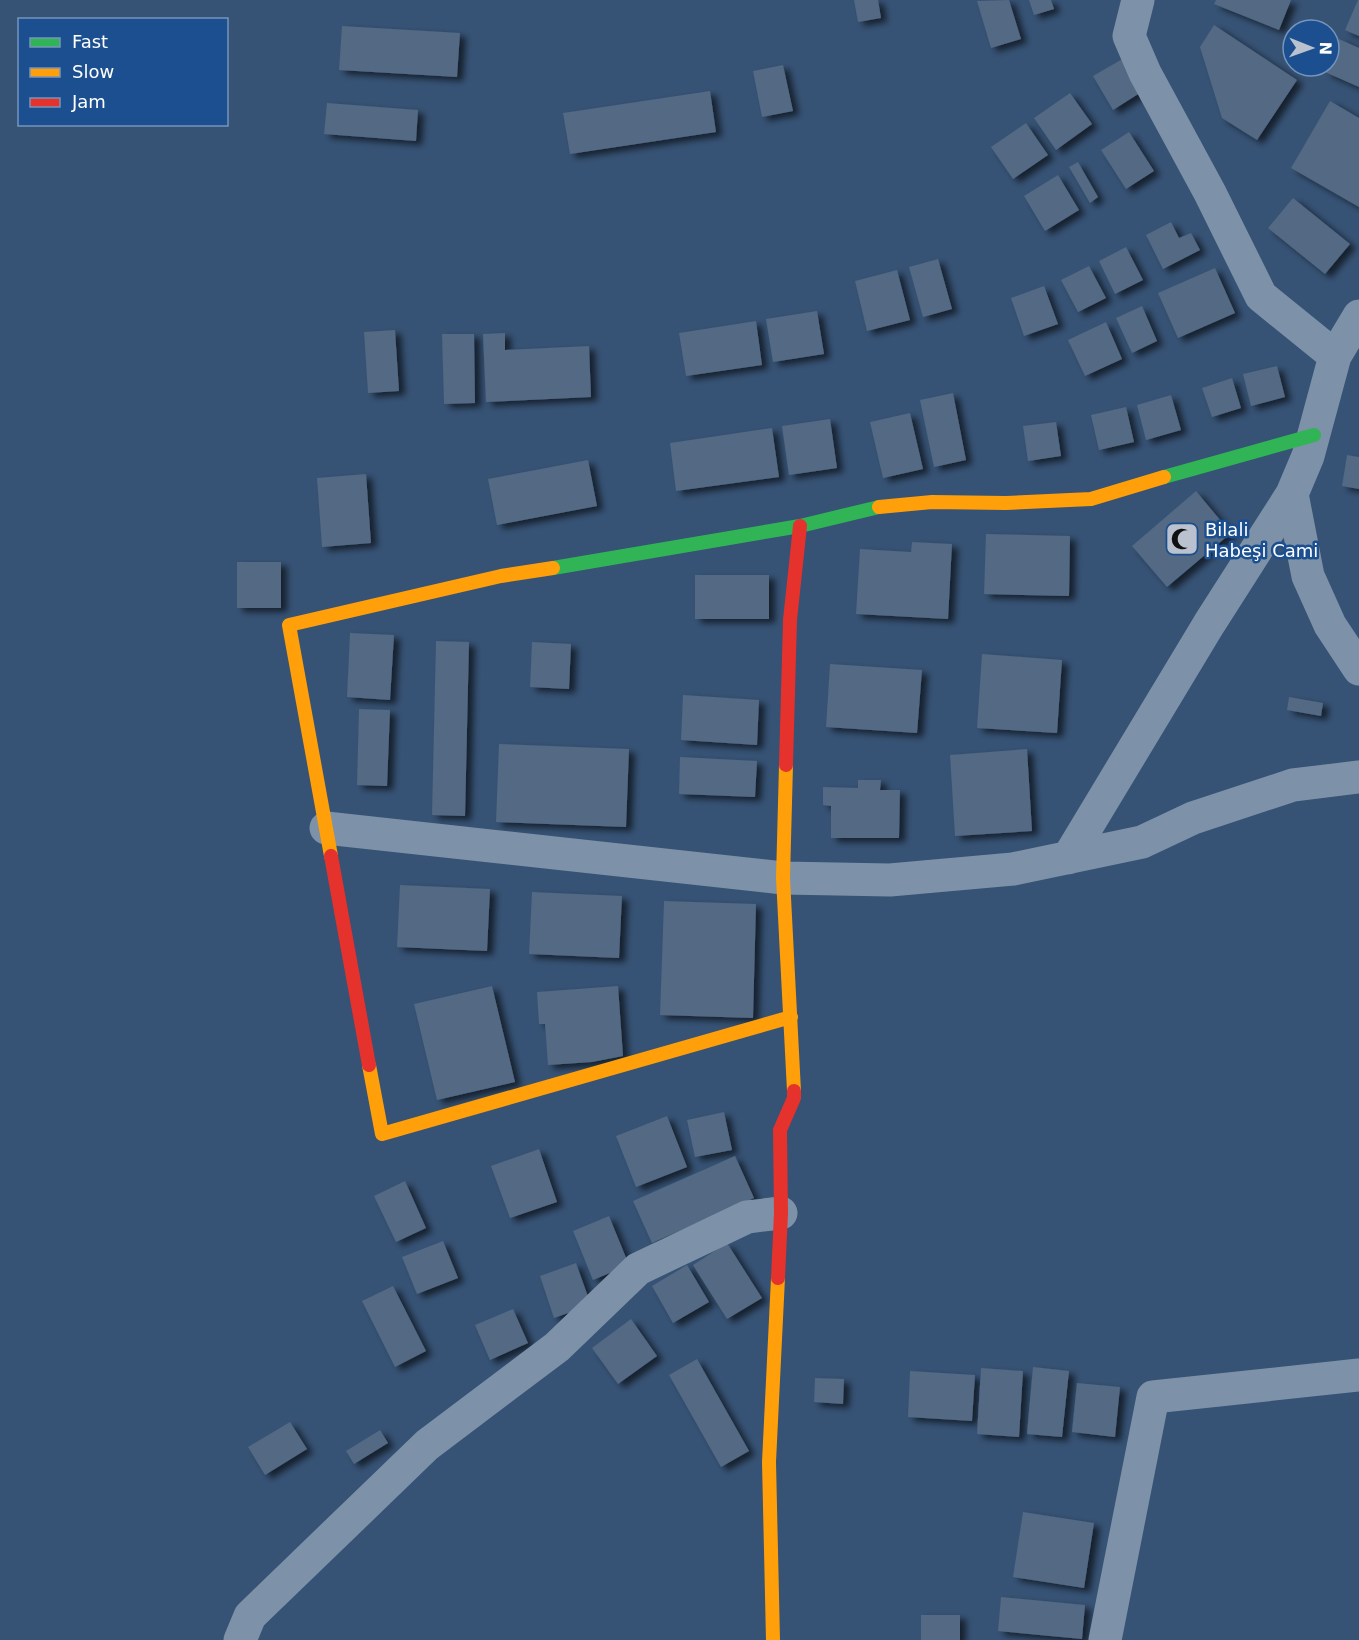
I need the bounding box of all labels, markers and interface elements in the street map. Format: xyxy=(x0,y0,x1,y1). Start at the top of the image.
legend xyxy=(18,18,228,126)
north arrow xyxy=(1281,18,1341,78)
text: Fast xyxy=(72,31,108,52)
text: N xyxy=(1316,41,1335,55)
text: Slow xyxy=(72,61,114,82)
text: Jam xyxy=(71,91,106,112)
place label: Bilali Habeşi Cami xyxy=(1205,519,1318,561)
mosque icon: Bilali Habeşi Cami xyxy=(1164,521,1200,557)

